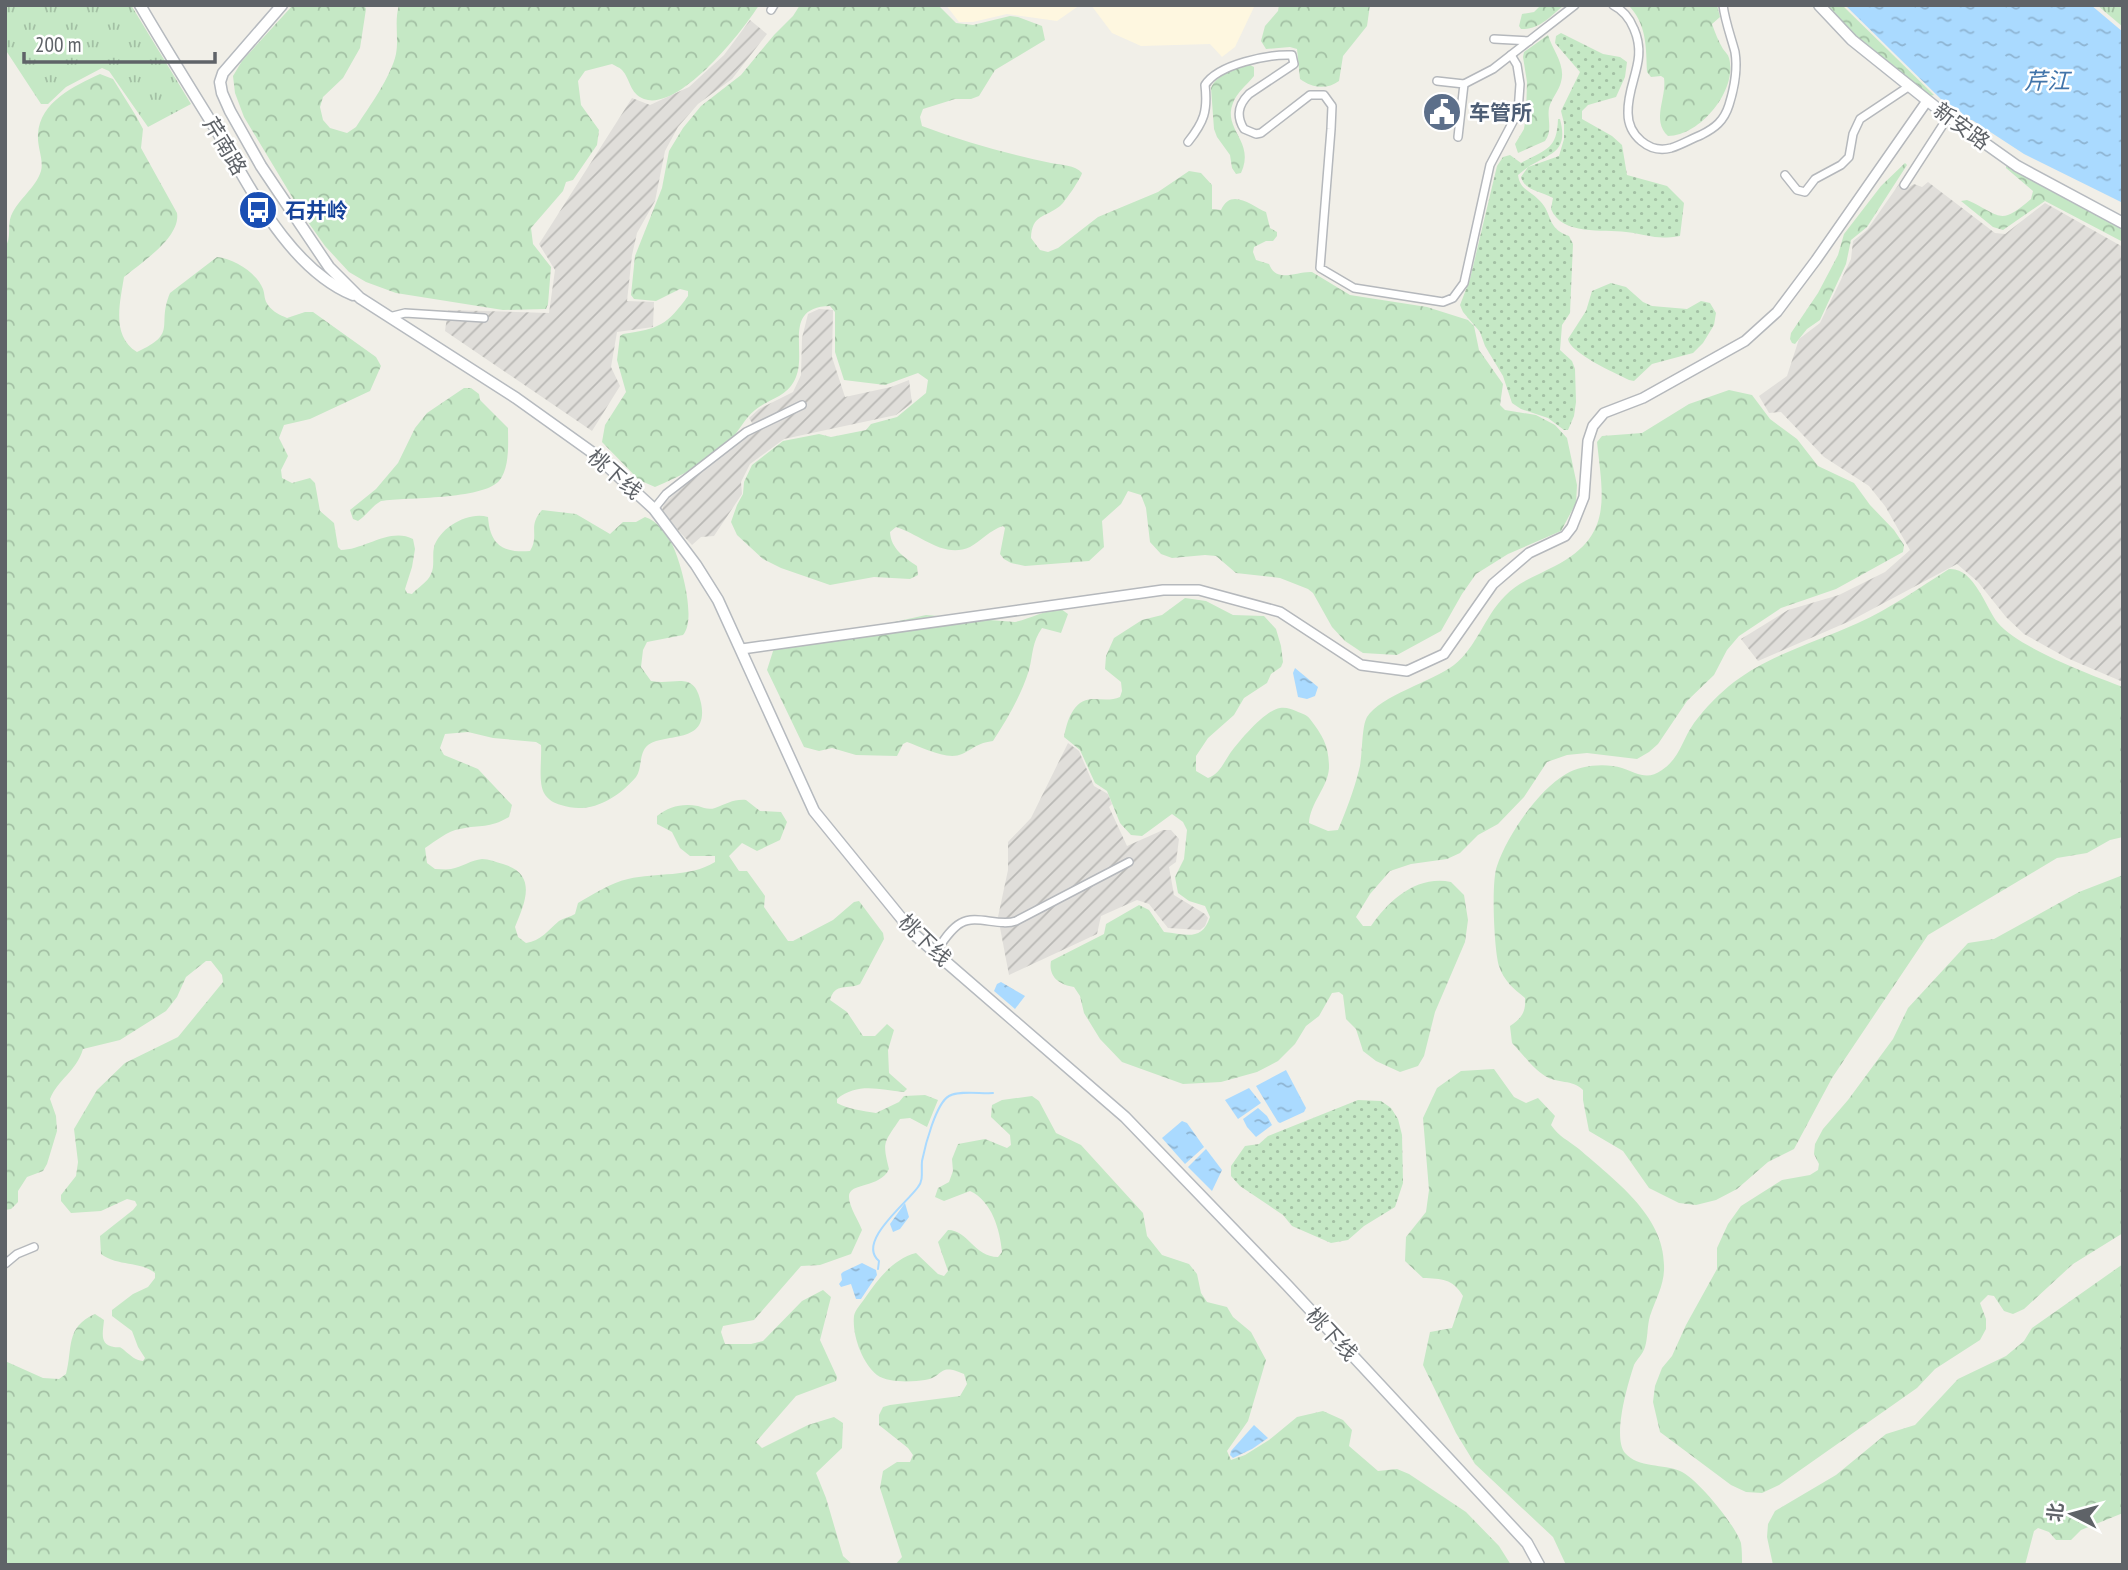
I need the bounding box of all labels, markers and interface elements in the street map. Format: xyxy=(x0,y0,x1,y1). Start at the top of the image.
scale bar xyxy=(24,21,215,65)
text: 200 m xyxy=(35,31,81,58)
water label: 芹江 xyxy=(2024,66,2073,95)
public building icon: 车管所 xyxy=(1421,91,1463,133)
street label: 新安路 xyxy=(1929,97,1995,155)
place label: 车管所 xyxy=(1469,99,1532,126)
street label: 芹南路 xyxy=(197,112,253,180)
bus stop icon: 石井岭 xyxy=(237,189,279,231)
place label: 石井岭 xyxy=(285,197,348,224)
street label: 桃下线 xyxy=(582,443,648,505)
street label: 桃下线 xyxy=(893,908,957,972)
street label: 桃下线 xyxy=(1301,1302,1363,1366)
north arrow xyxy=(2037,1479,2107,1549)
text: 北 xyxy=(2042,1502,2068,1523)

